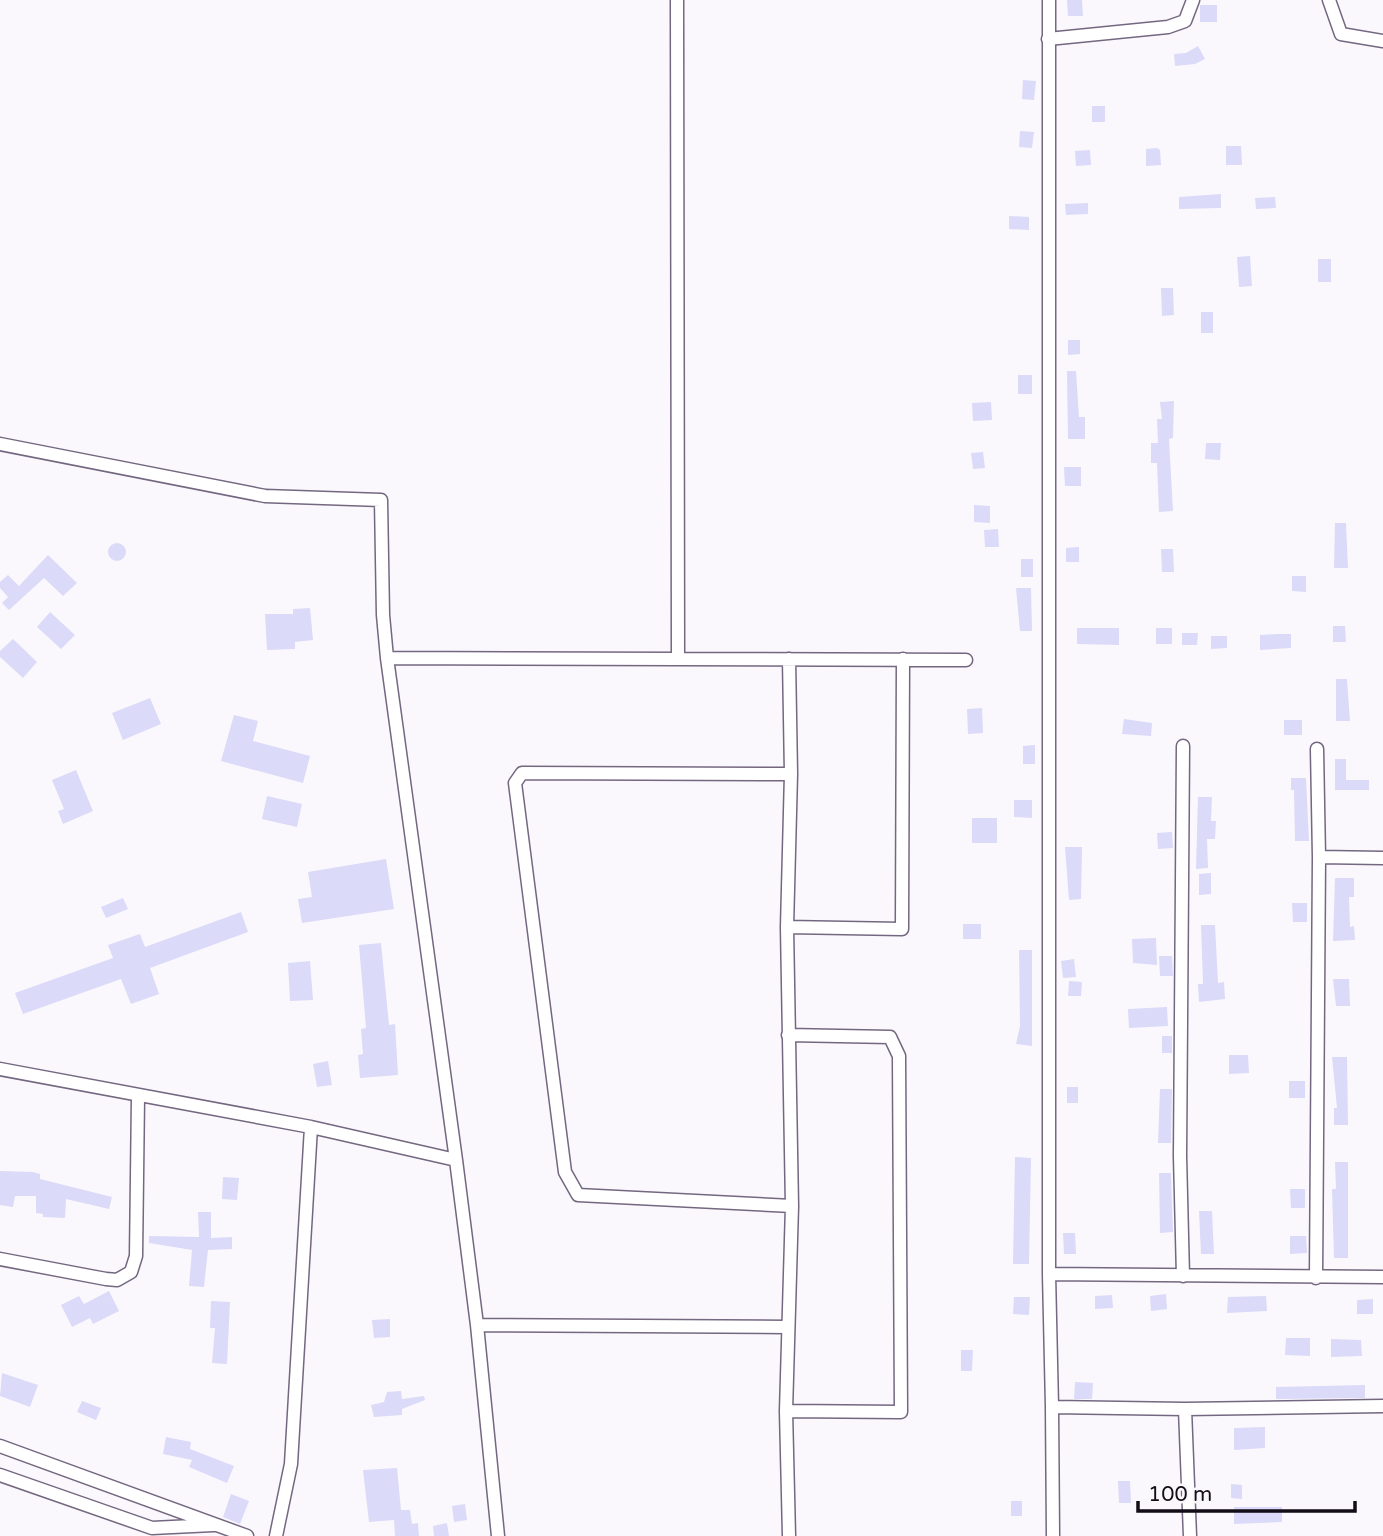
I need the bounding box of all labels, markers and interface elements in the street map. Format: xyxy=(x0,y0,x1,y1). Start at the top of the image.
scale bar xyxy=(1138,1470,1355,1514)
text: 100 m xyxy=(1148,1482,1212,1507)

